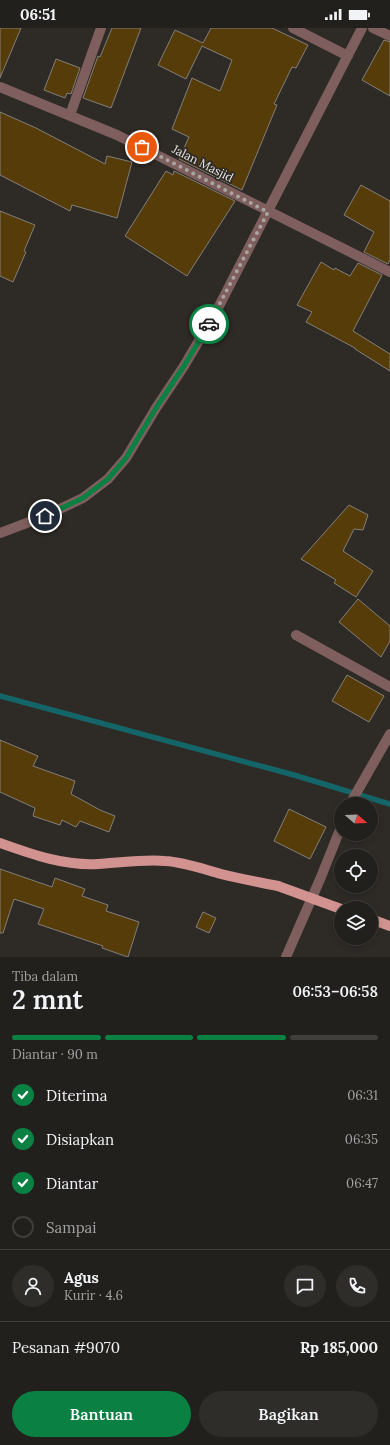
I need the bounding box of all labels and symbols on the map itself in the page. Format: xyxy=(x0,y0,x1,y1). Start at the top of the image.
pin xyxy=(125,130,159,164)
street label: Jalan Masjid xyxy=(169,141,236,185)
courier xyxy=(189,304,229,344)
pin xyxy=(28,499,62,533)
north arrow xyxy=(334,797,378,841)

